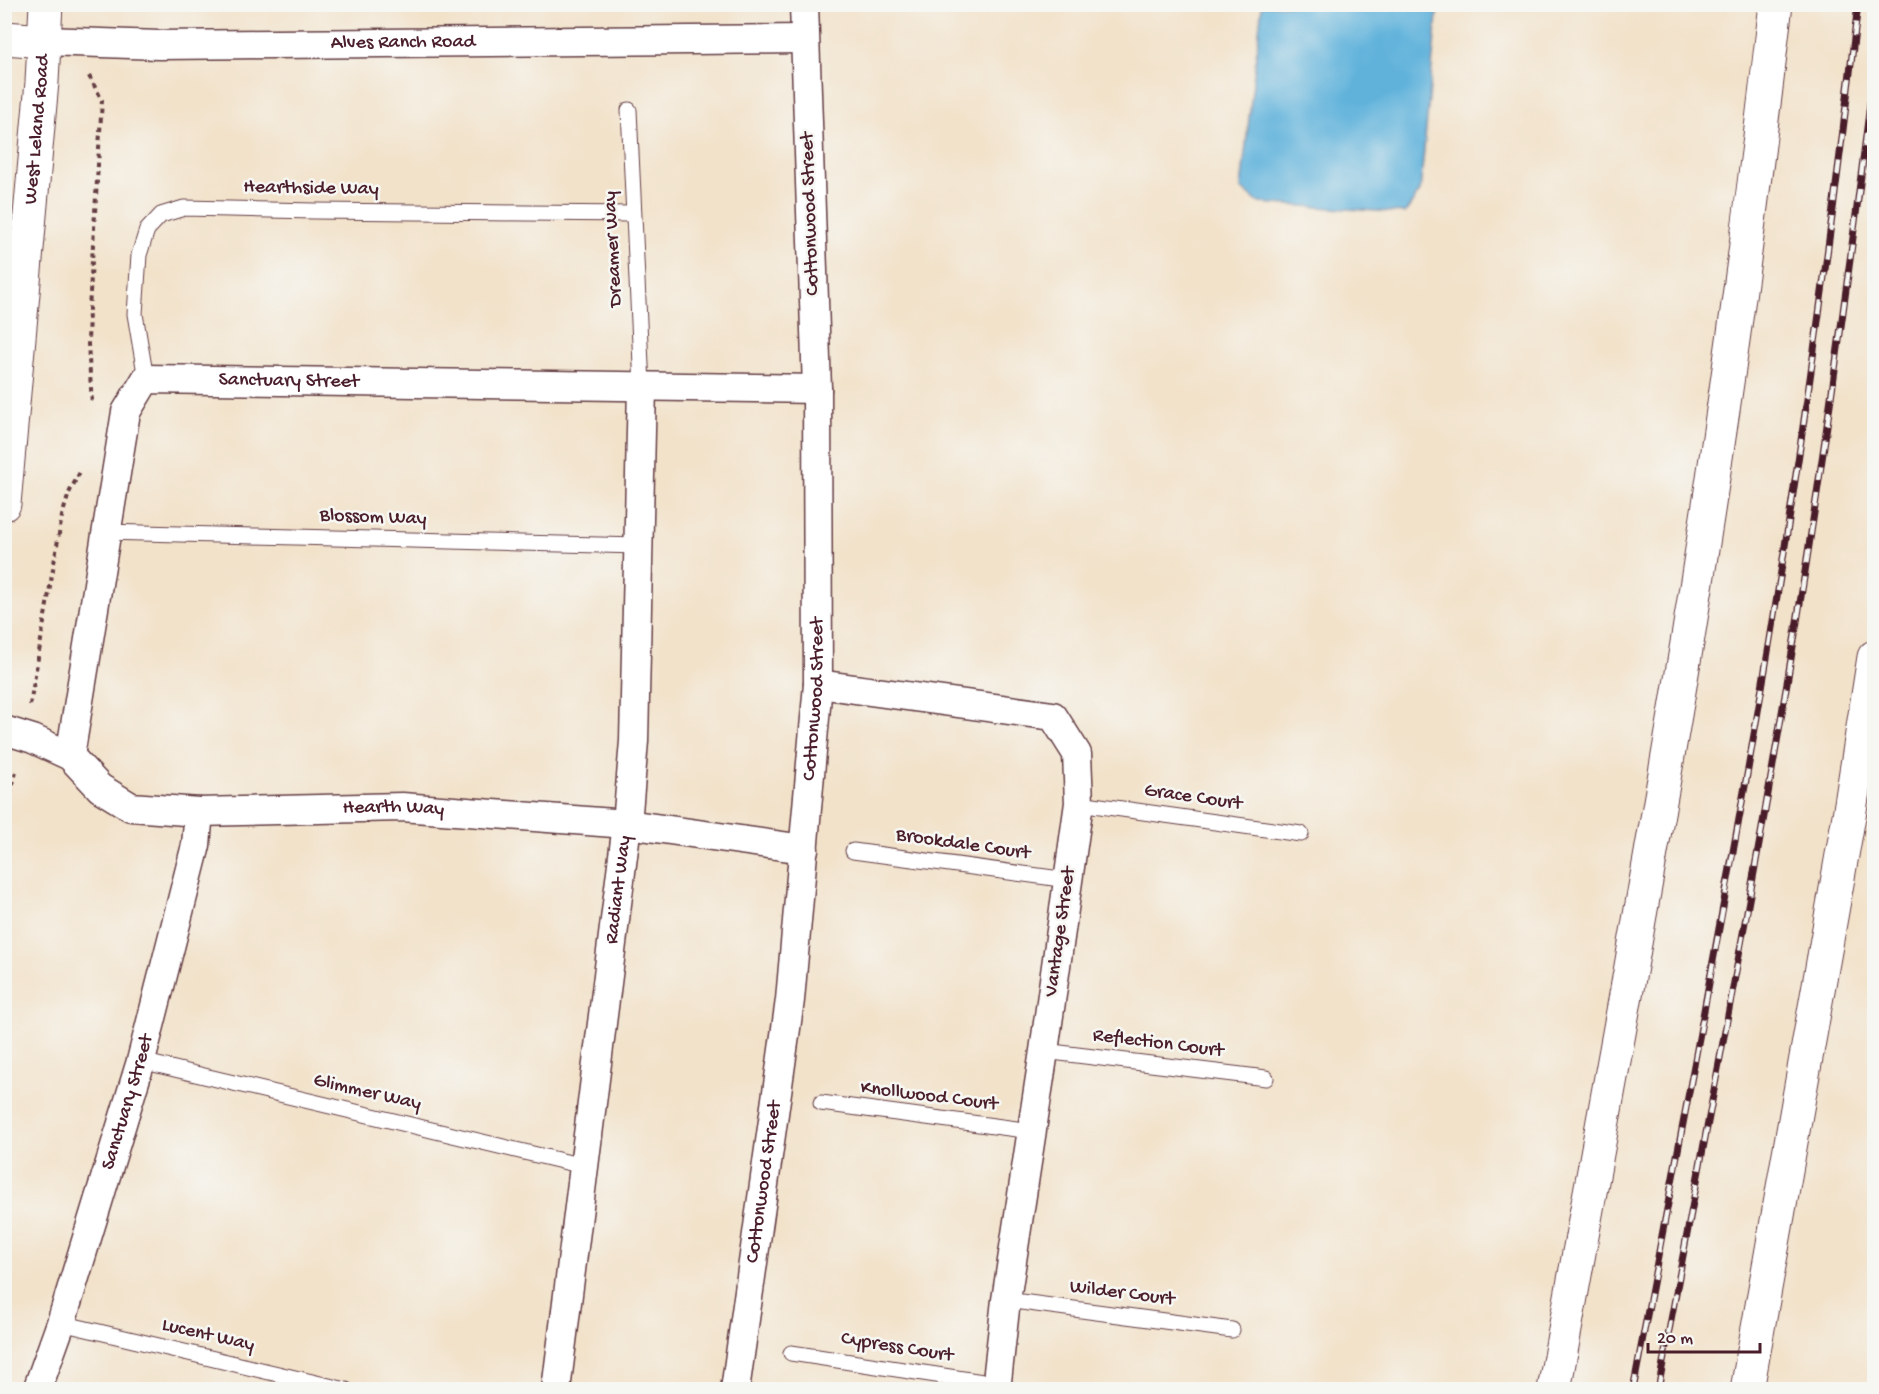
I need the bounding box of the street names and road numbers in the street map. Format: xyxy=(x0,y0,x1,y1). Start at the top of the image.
street label: Alves Ranch Road xyxy=(331,31,478,55)
street label: West Leland Road xyxy=(20,52,55,205)
street label: Cottonwood Street xyxy=(797,130,825,296)
street label: Hearthside Way xyxy=(243,176,379,202)
street label: Dreamer Way xyxy=(599,190,629,309)
street label: Sanctuary Street xyxy=(218,369,361,394)
street label: Blossom Way xyxy=(318,505,427,531)
street label: Cottonwood Street xyxy=(798,615,830,782)
street label: Grace Court xyxy=(1143,780,1245,816)
street label: Hearth Way xyxy=(342,795,445,822)
street label: Brookdale Court xyxy=(894,824,1033,866)
street label: Radiant Way xyxy=(601,834,637,946)
street label: Vantage Street xyxy=(1040,864,1082,999)
street label: Reflection Court xyxy=(1091,1025,1226,1064)
street label: Sanctuary Street xyxy=(97,1030,159,1173)
street label: Glimmer Way xyxy=(311,1069,423,1117)
street label: Knollwood Court xyxy=(859,1077,1001,1117)
street label: Cottonwood Street xyxy=(742,1098,787,1265)
street label: Wilder Court xyxy=(1068,1276,1178,1312)
street label: Lucent Way xyxy=(160,1314,257,1358)
street label: Cypress Court xyxy=(839,1328,957,1369)

